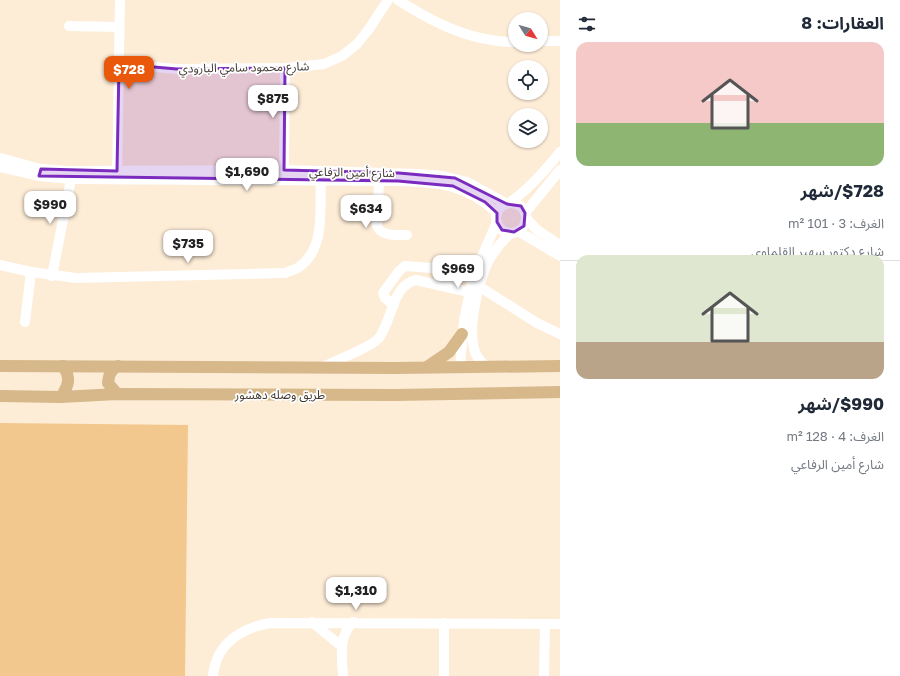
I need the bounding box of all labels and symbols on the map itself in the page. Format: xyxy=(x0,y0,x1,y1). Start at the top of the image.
north arrow xyxy=(508,12,548,52)
pin: $728 xyxy=(105,56,153,90)
street label: شارع محمود سامي البارودي xyxy=(178,58,310,78)
pin: $875 xyxy=(249,85,297,119)
pin: $1,690 xyxy=(214,158,280,192)
street label: شارع أمين الرفاعي xyxy=(309,164,395,183)
pin: $990 xyxy=(26,191,74,225)
pin: $634 xyxy=(342,195,390,229)
pin: $735 xyxy=(164,230,212,264)
pin: $969 xyxy=(434,255,482,289)
street label: طريق وصله دهشور xyxy=(234,387,325,403)
pin: $1,310 xyxy=(323,577,389,611)

